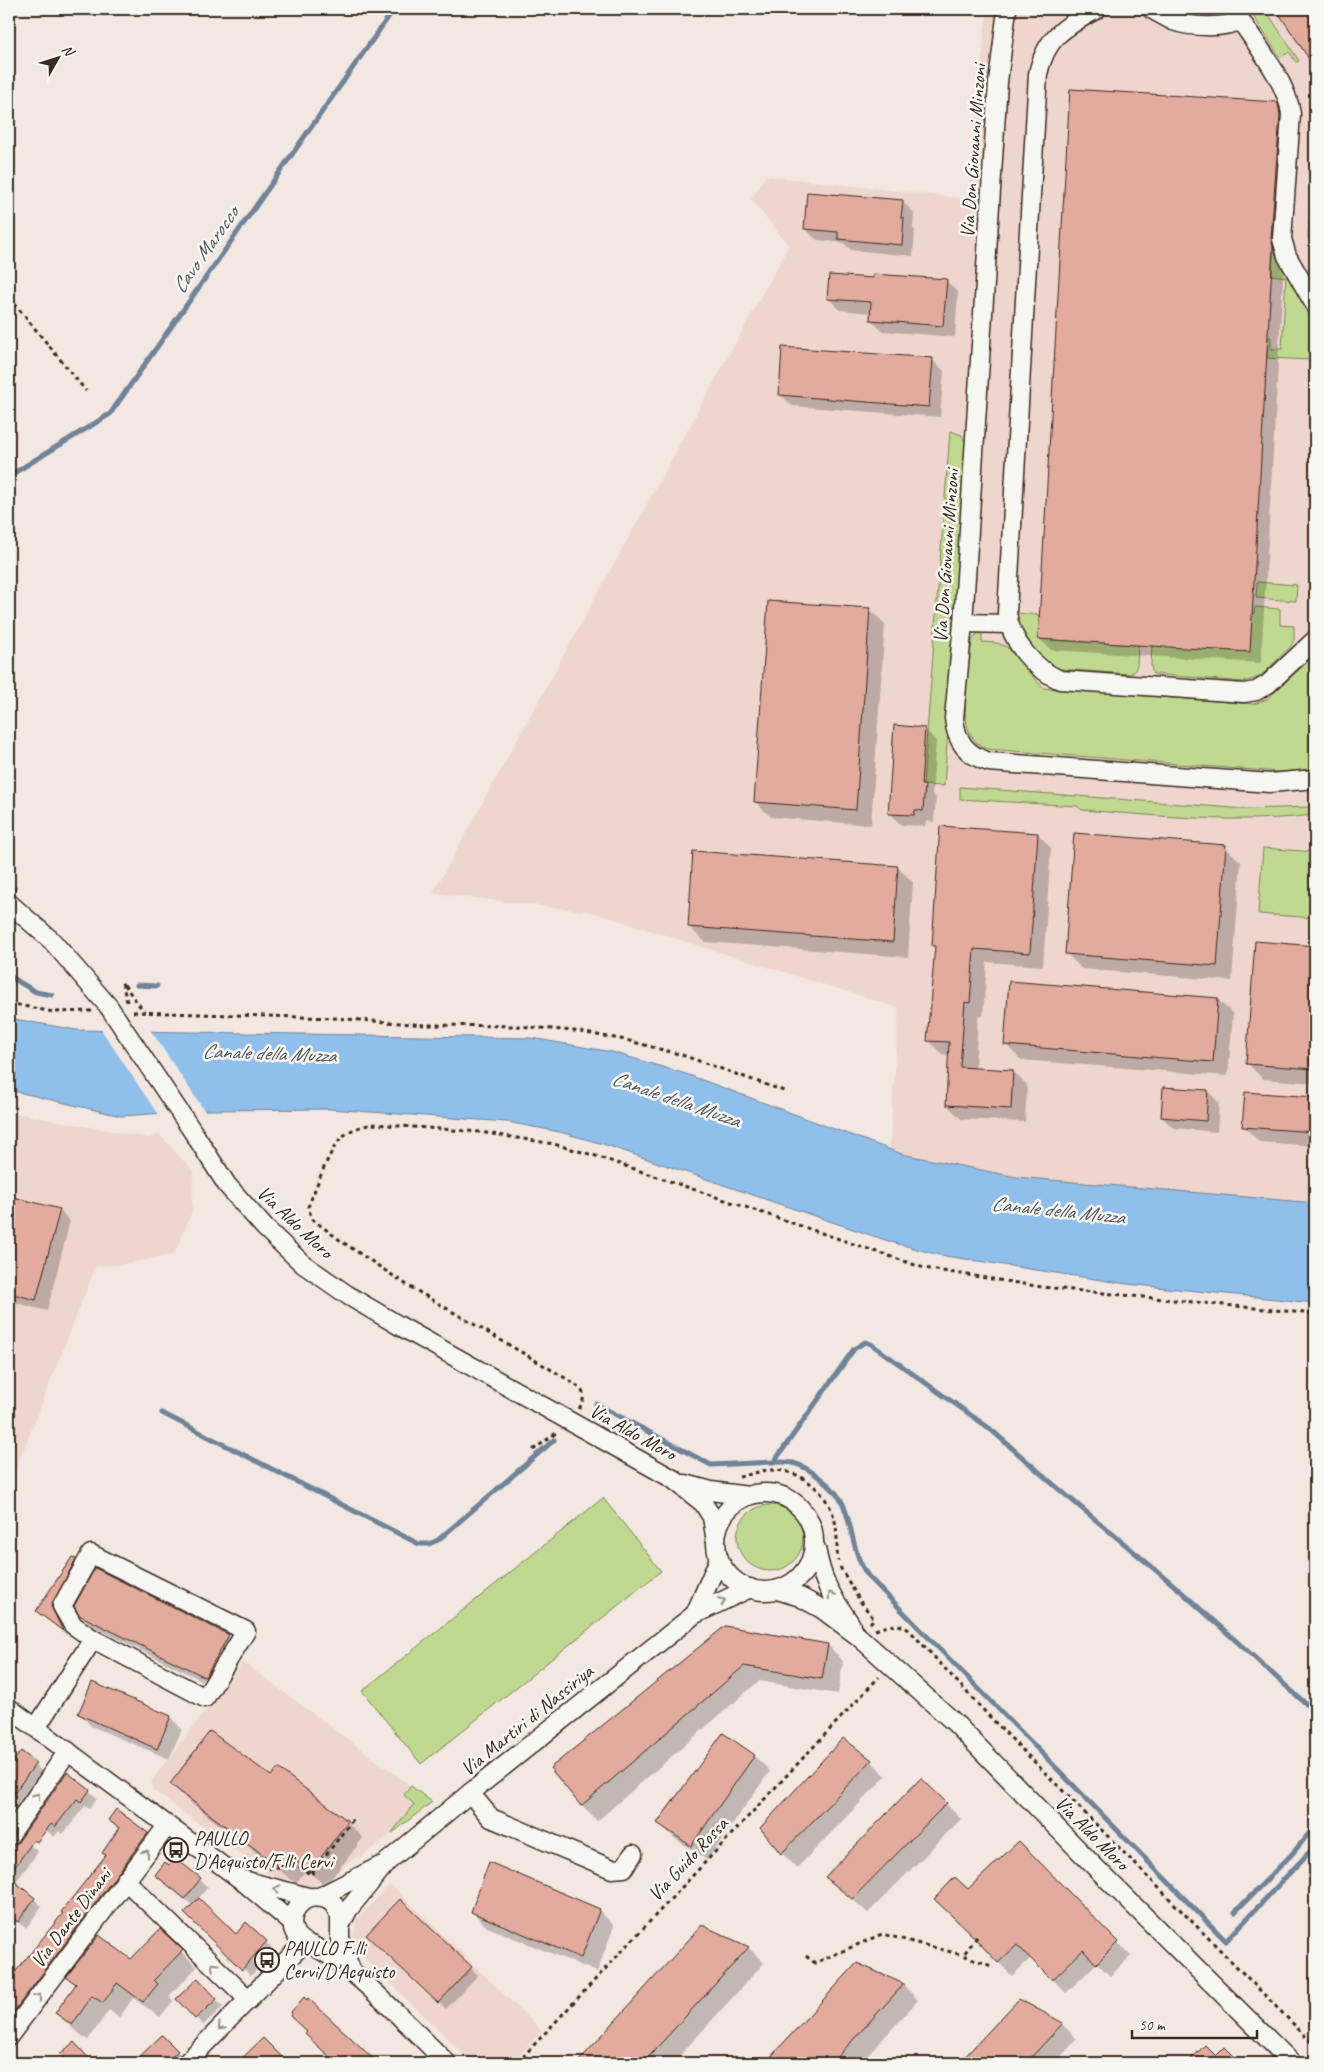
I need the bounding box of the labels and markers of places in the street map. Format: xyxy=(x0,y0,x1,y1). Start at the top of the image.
place label: PAULLO D'Acquisto/F.lli Cervi xyxy=(194,1826,335,1874)
bus stop icon: PAULLO D'Acquisto/F.lli Cervi xyxy=(163,1837,189,1863)
place label: PAULLO F.lli Cervi/D'Acquisto xyxy=(284,1936,395,1984)
bus stop icon: PAULLO F.lli Cervi/D'Acquisto xyxy=(254,1947,280,1973)

